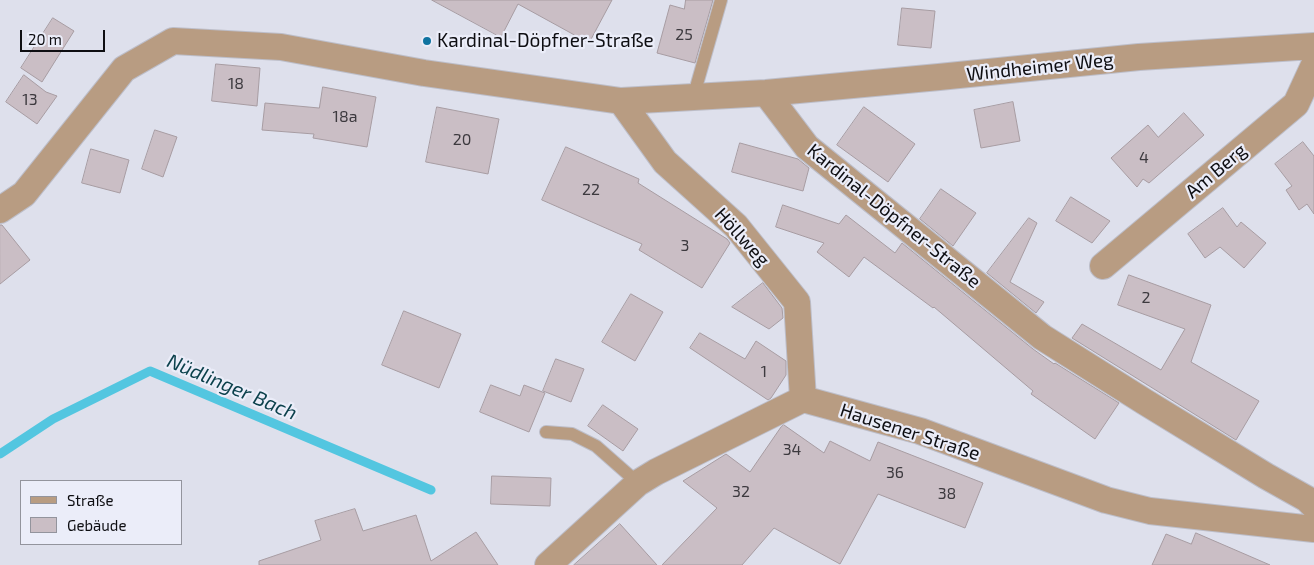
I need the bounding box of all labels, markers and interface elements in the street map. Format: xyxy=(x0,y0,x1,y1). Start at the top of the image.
scale bar xyxy=(22,20,108,52)
house number: 25 xyxy=(675,25,693,45)
text: 20 m xyxy=(28,30,62,48)
place label: Kardinal-Döpfner-Straße xyxy=(437,30,654,52)
marker: Kardinal-Döpfner-Straße xyxy=(421,35,433,47)
street label: Windheimer Weg xyxy=(965,48,1115,86)
house number: 18 xyxy=(228,74,244,94)
house number: 13 xyxy=(22,90,38,110)
house number: 18a xyxy=(333,107,357,127)
house number: 20 xyxy=(453,130,471,150)
street label: Kardinal-Döpfner-Straße xyxy=(803,139,985,293)
street label: Am Berg xyxy=(1181,139,1251,203)
house number: 4 xyxy=(1139,148,1149,168)
house number: 22 xyxy=(582,180,600,200)
street label: Höllweg xyxy=(710,203,774,271)
house number: 3 xyxy=(681,236,689,256)
house number: 2 xyxy=(1142,288,1150,308)
water label: Nüdlinger Bach xyxy=(163,349,301,425)
house number: 1 xyxy=(761,362,767,382)
street label: Hausener Straße xyxy=(837,399,983,465)
house number: 34 xyxy=(783,440,801,460)
house number: 36 xyxy=(886,463,904,483)
legend xyxy=(20,480,182,545)
house number: 32 xyxy=(732,482,750,502)
house number: 38 xyxy=(938,484,956,504)
text: Straße xyxy=(67,491,113,509)
text: Gebäude xyxy=(67,516,126,534)

